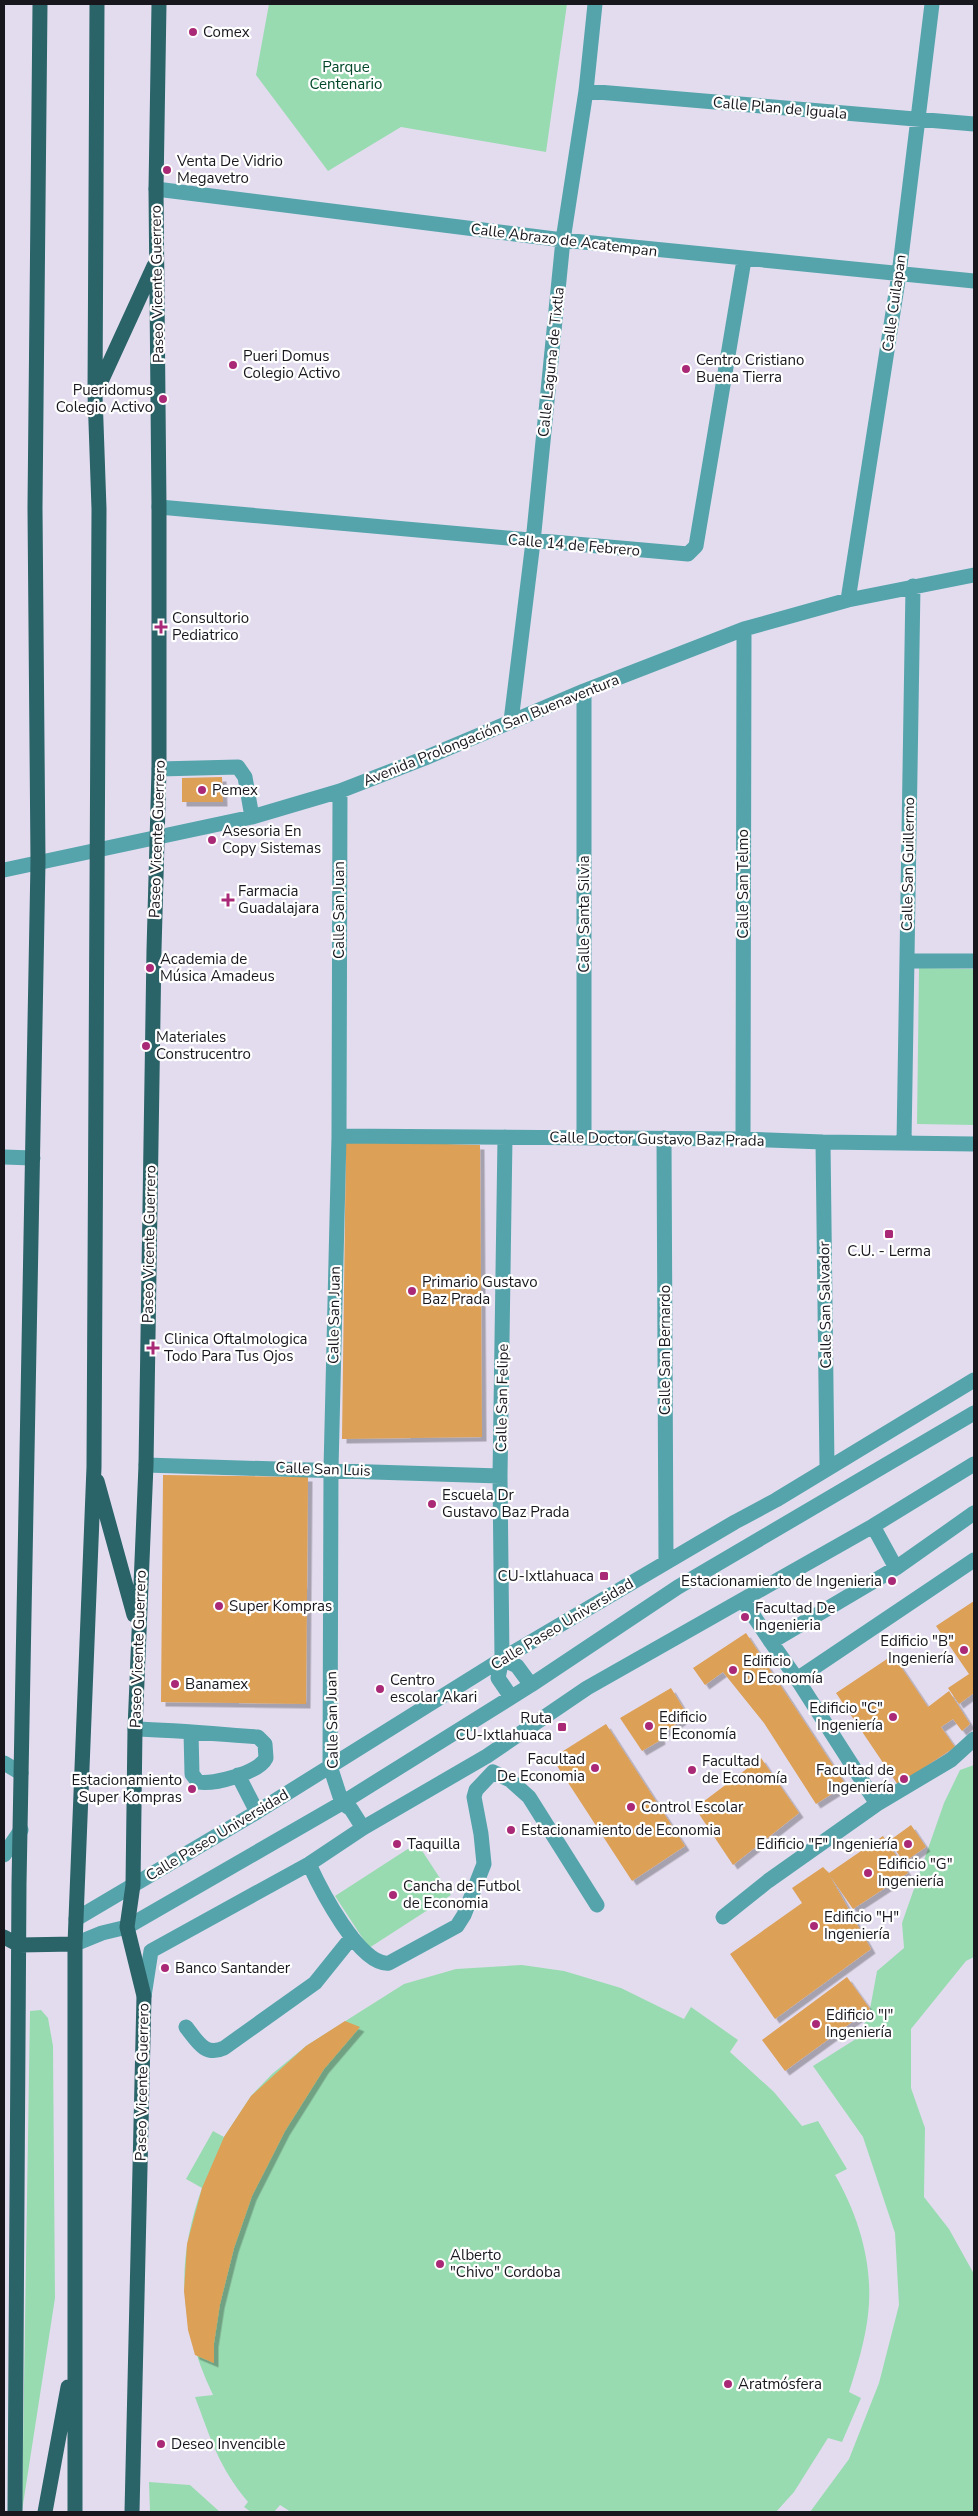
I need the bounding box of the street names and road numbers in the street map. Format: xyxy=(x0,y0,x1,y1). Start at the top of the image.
street label: Calle Plan de Iguala xyxy=(712,92,848,124)
street label: Paseo Vicente Guerrero xyxy=(146,205,168,363)
street label: Calle Abrazo de Acatempan xyxy=(470,219,658,261)
street label: Calle Cuilapan xyxy=(877,253,911,353)
street label: Calle Laguna de Tixtla xyxy=(533,286,569,438)
street label: Calle 14 de Febrero xyxy=(507,529,641,561)
street label: Avenida Prolongación San Buenaventura xyxy=(360,669,622,791)
street label: Paseo Vicente Guerrero xyxy=(144,760,170,918)
street label: Calle San Guillermo xyxy=(897,797,919,931)
street label: Calle San Telmo xyxy=(733,829,753,939)
street label: Calle Santa Silvia xyxy=(574,855,594,973)
street label: Calle San Juan xyxy=(329,861,349,959)
street label: Calle Doctor Gustavo Baz Prada xyxy=(549,1127,765,1151)
street label: Paseo Vicente Guerrero xyxy=(138,1165,160,1323)
street label: Calle San Salvador xyxy=(814,1241,836,1369)
street label: Calle San Juan xyxy=(323,1266,345,1364)
street label: Calle San Bernardo xyxy=(655,1285,675,1415)
street label: Calle San Felipe xyxy=(491,1344,513,1452)
street label: Calle San Luis xyxy=(275,1457,371,1481)
street label: Paseo Vicente Guerrero xyxy=(125,1570,151,1728)
street label: Calle Paseo Universidad xyxy=(487,1573,637,1675)
street label: Calle San Juan xyxy=(321,1671,343,1769)
street label: Calle Paseo Universidad xyxy=(142,1784,292,1886)
street label: Paseo Vicente Guerrero xyxy=(131,2003,153,2161)

